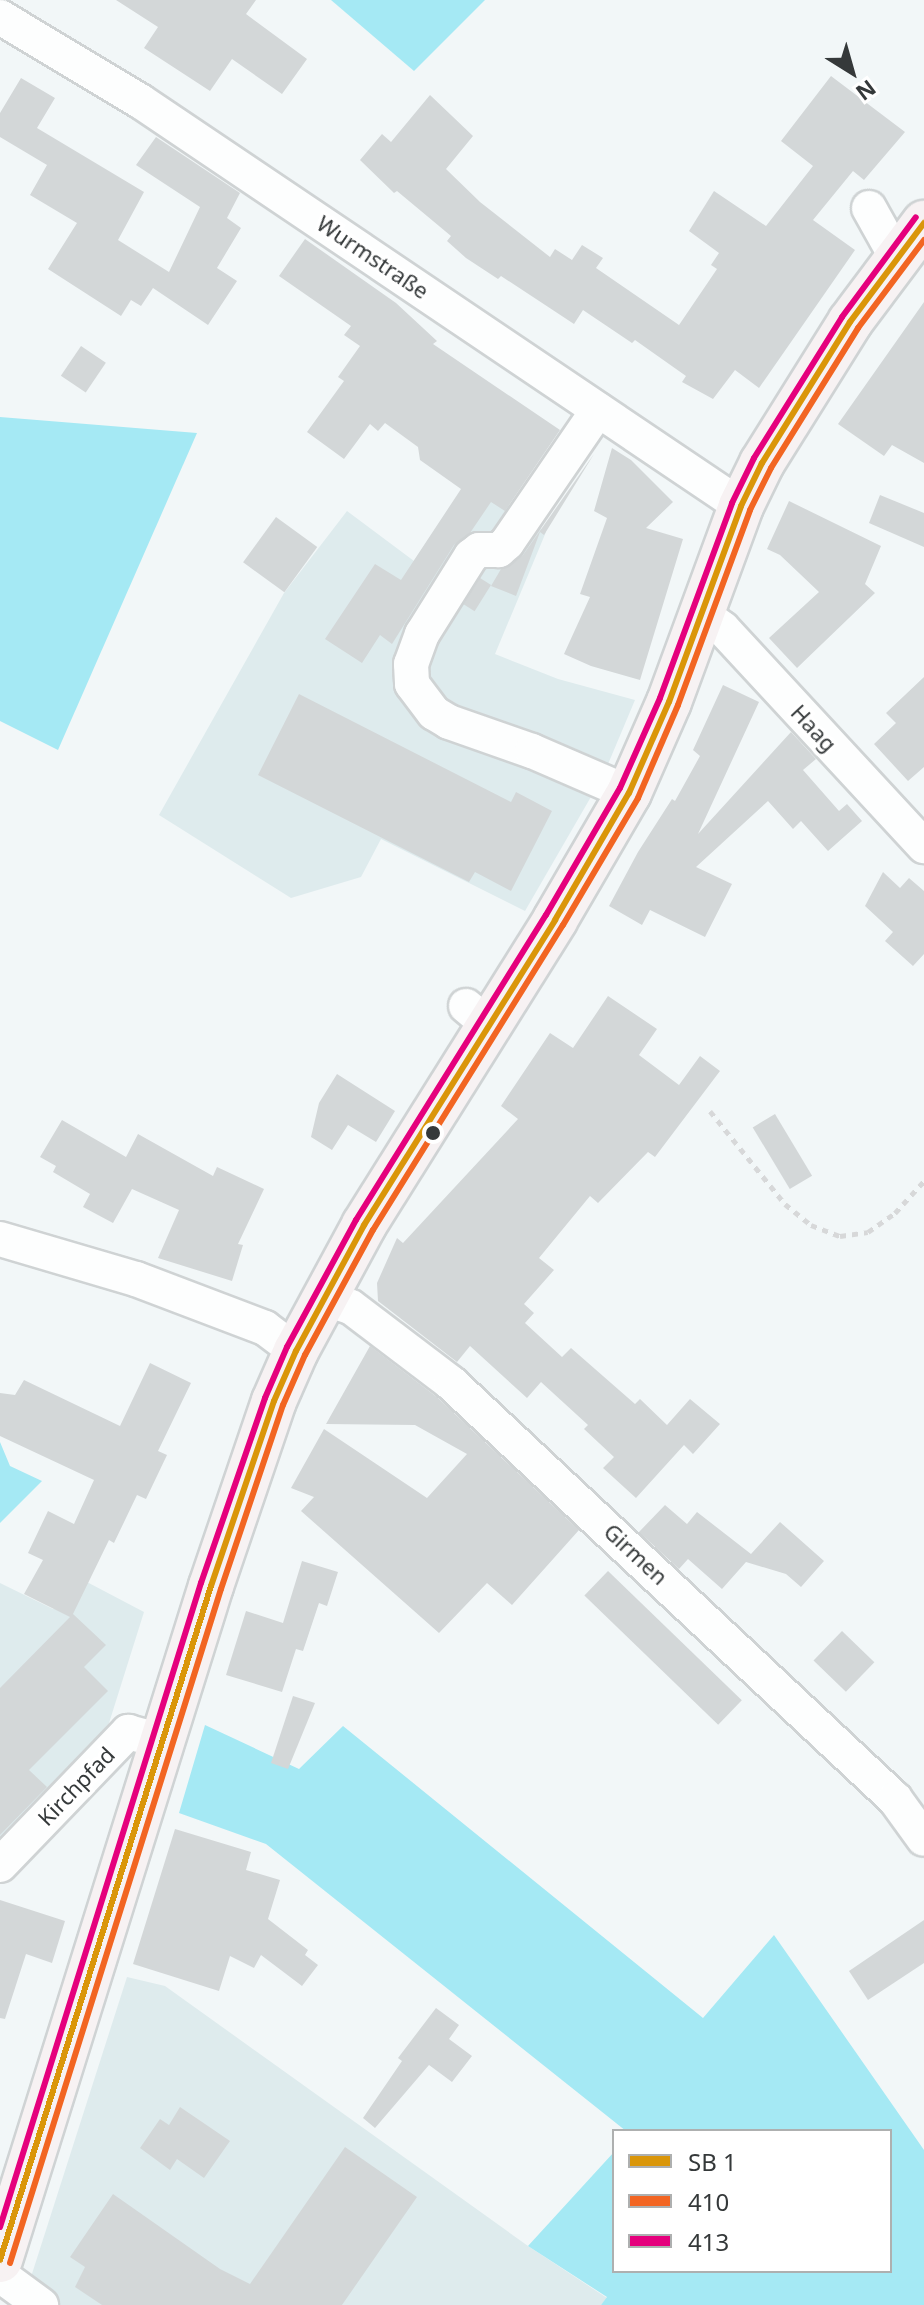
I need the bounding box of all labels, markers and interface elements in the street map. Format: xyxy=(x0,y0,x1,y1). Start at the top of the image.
north arrow xyxy=(812,32,892,112)
text: N xyxy=(850,74,883,109)
street label: Wurmstraße xyxy=(312,210,434,304)
street label: Haag xyxy=(786,699,842,757)
unlabelled marker xyxy=(425,1125,441,1141)
street label: Girmen xyxy=(599,1518,673,1590)
street label: Kirchpfad xyxy=(32,1741,120,1831)
legend xyxy=(612,2129,892,2273)
text: SB 1 xyxy=(688,2145,737,2178)
text: 410 xyxy=(688,2185,729,2218)
text: 413 xyxy=(688,2225,729,2258)

